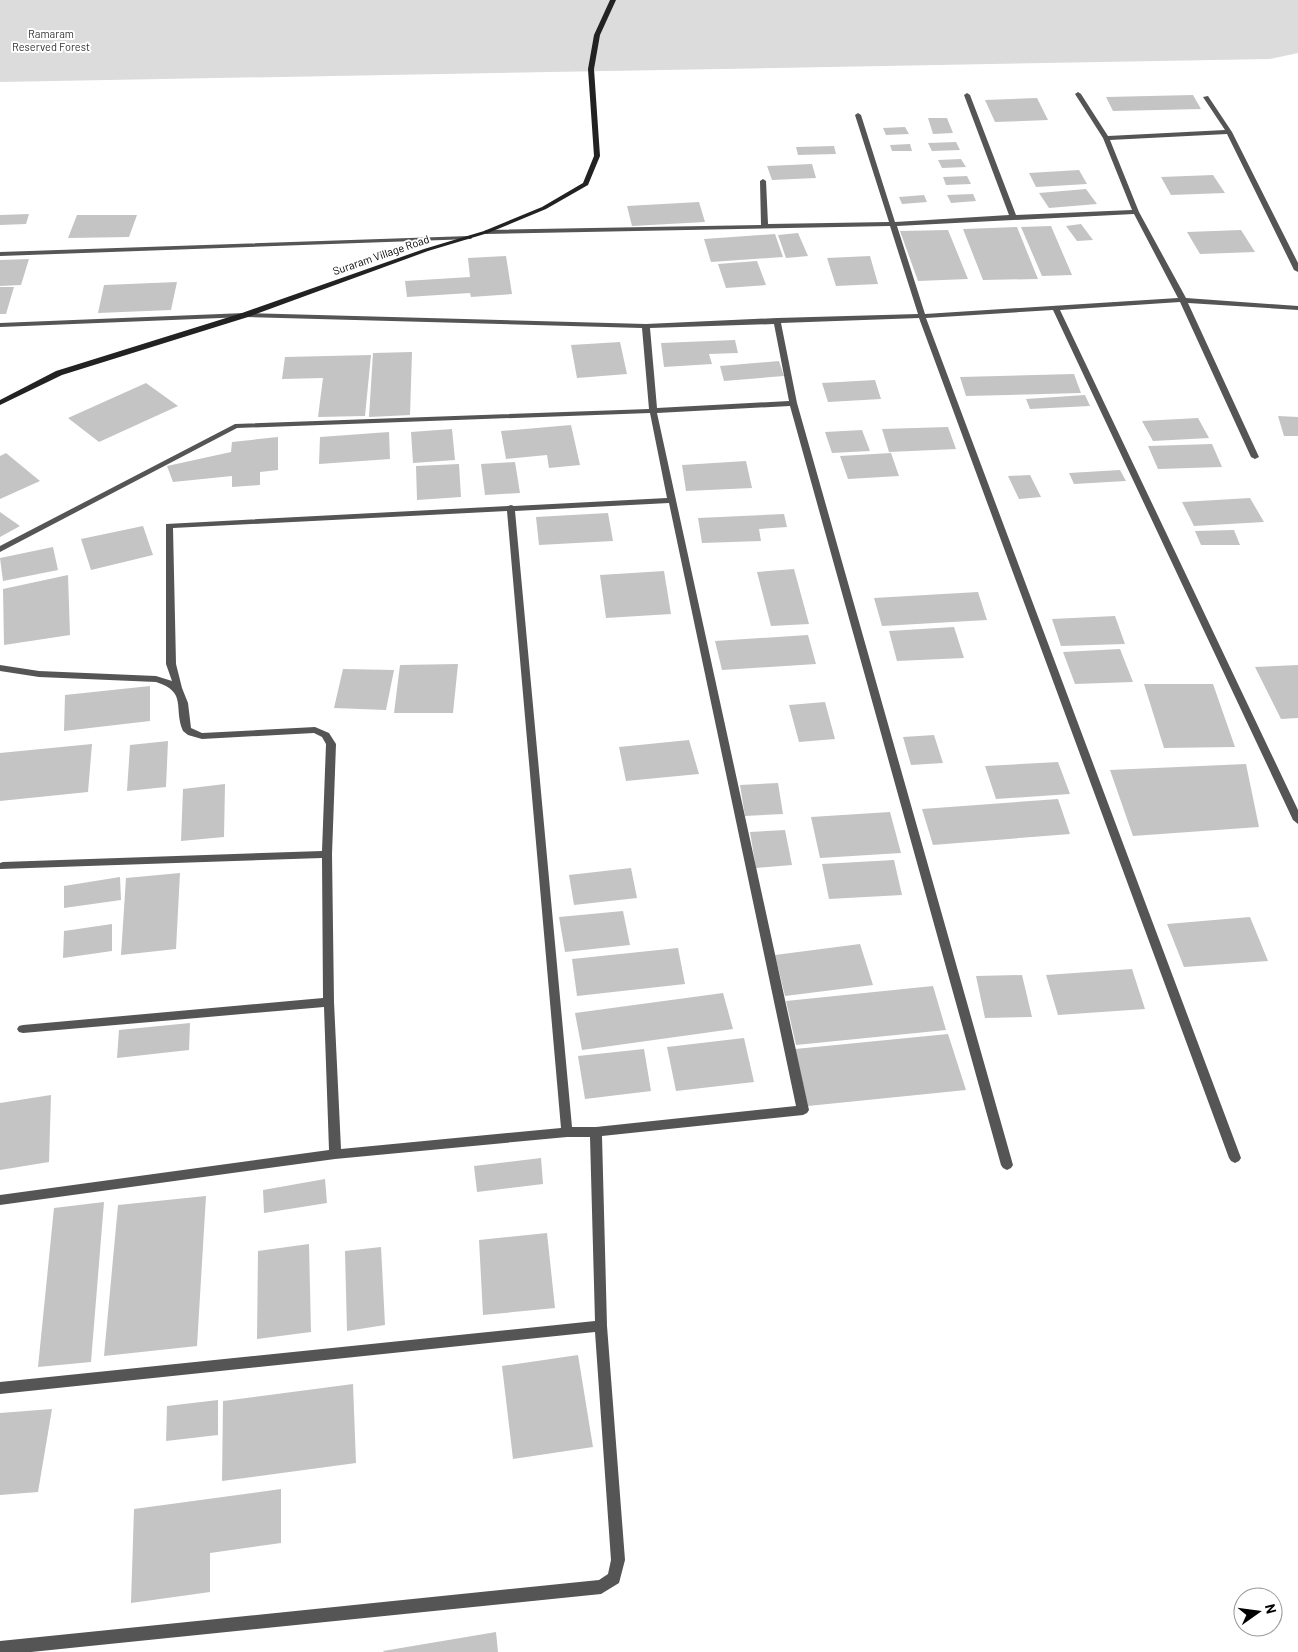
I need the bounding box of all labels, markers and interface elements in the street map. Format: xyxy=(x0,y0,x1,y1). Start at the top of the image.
park label: Ramaram Reserved Forest xyxy=(12,27,90,53)
street label: Suraram Village Road xyxy=(331,232,431,277)
north arrow xyxy=(1233,1587,1283,1637)
text: N xyxy=(1262,1602,1280,1615)

